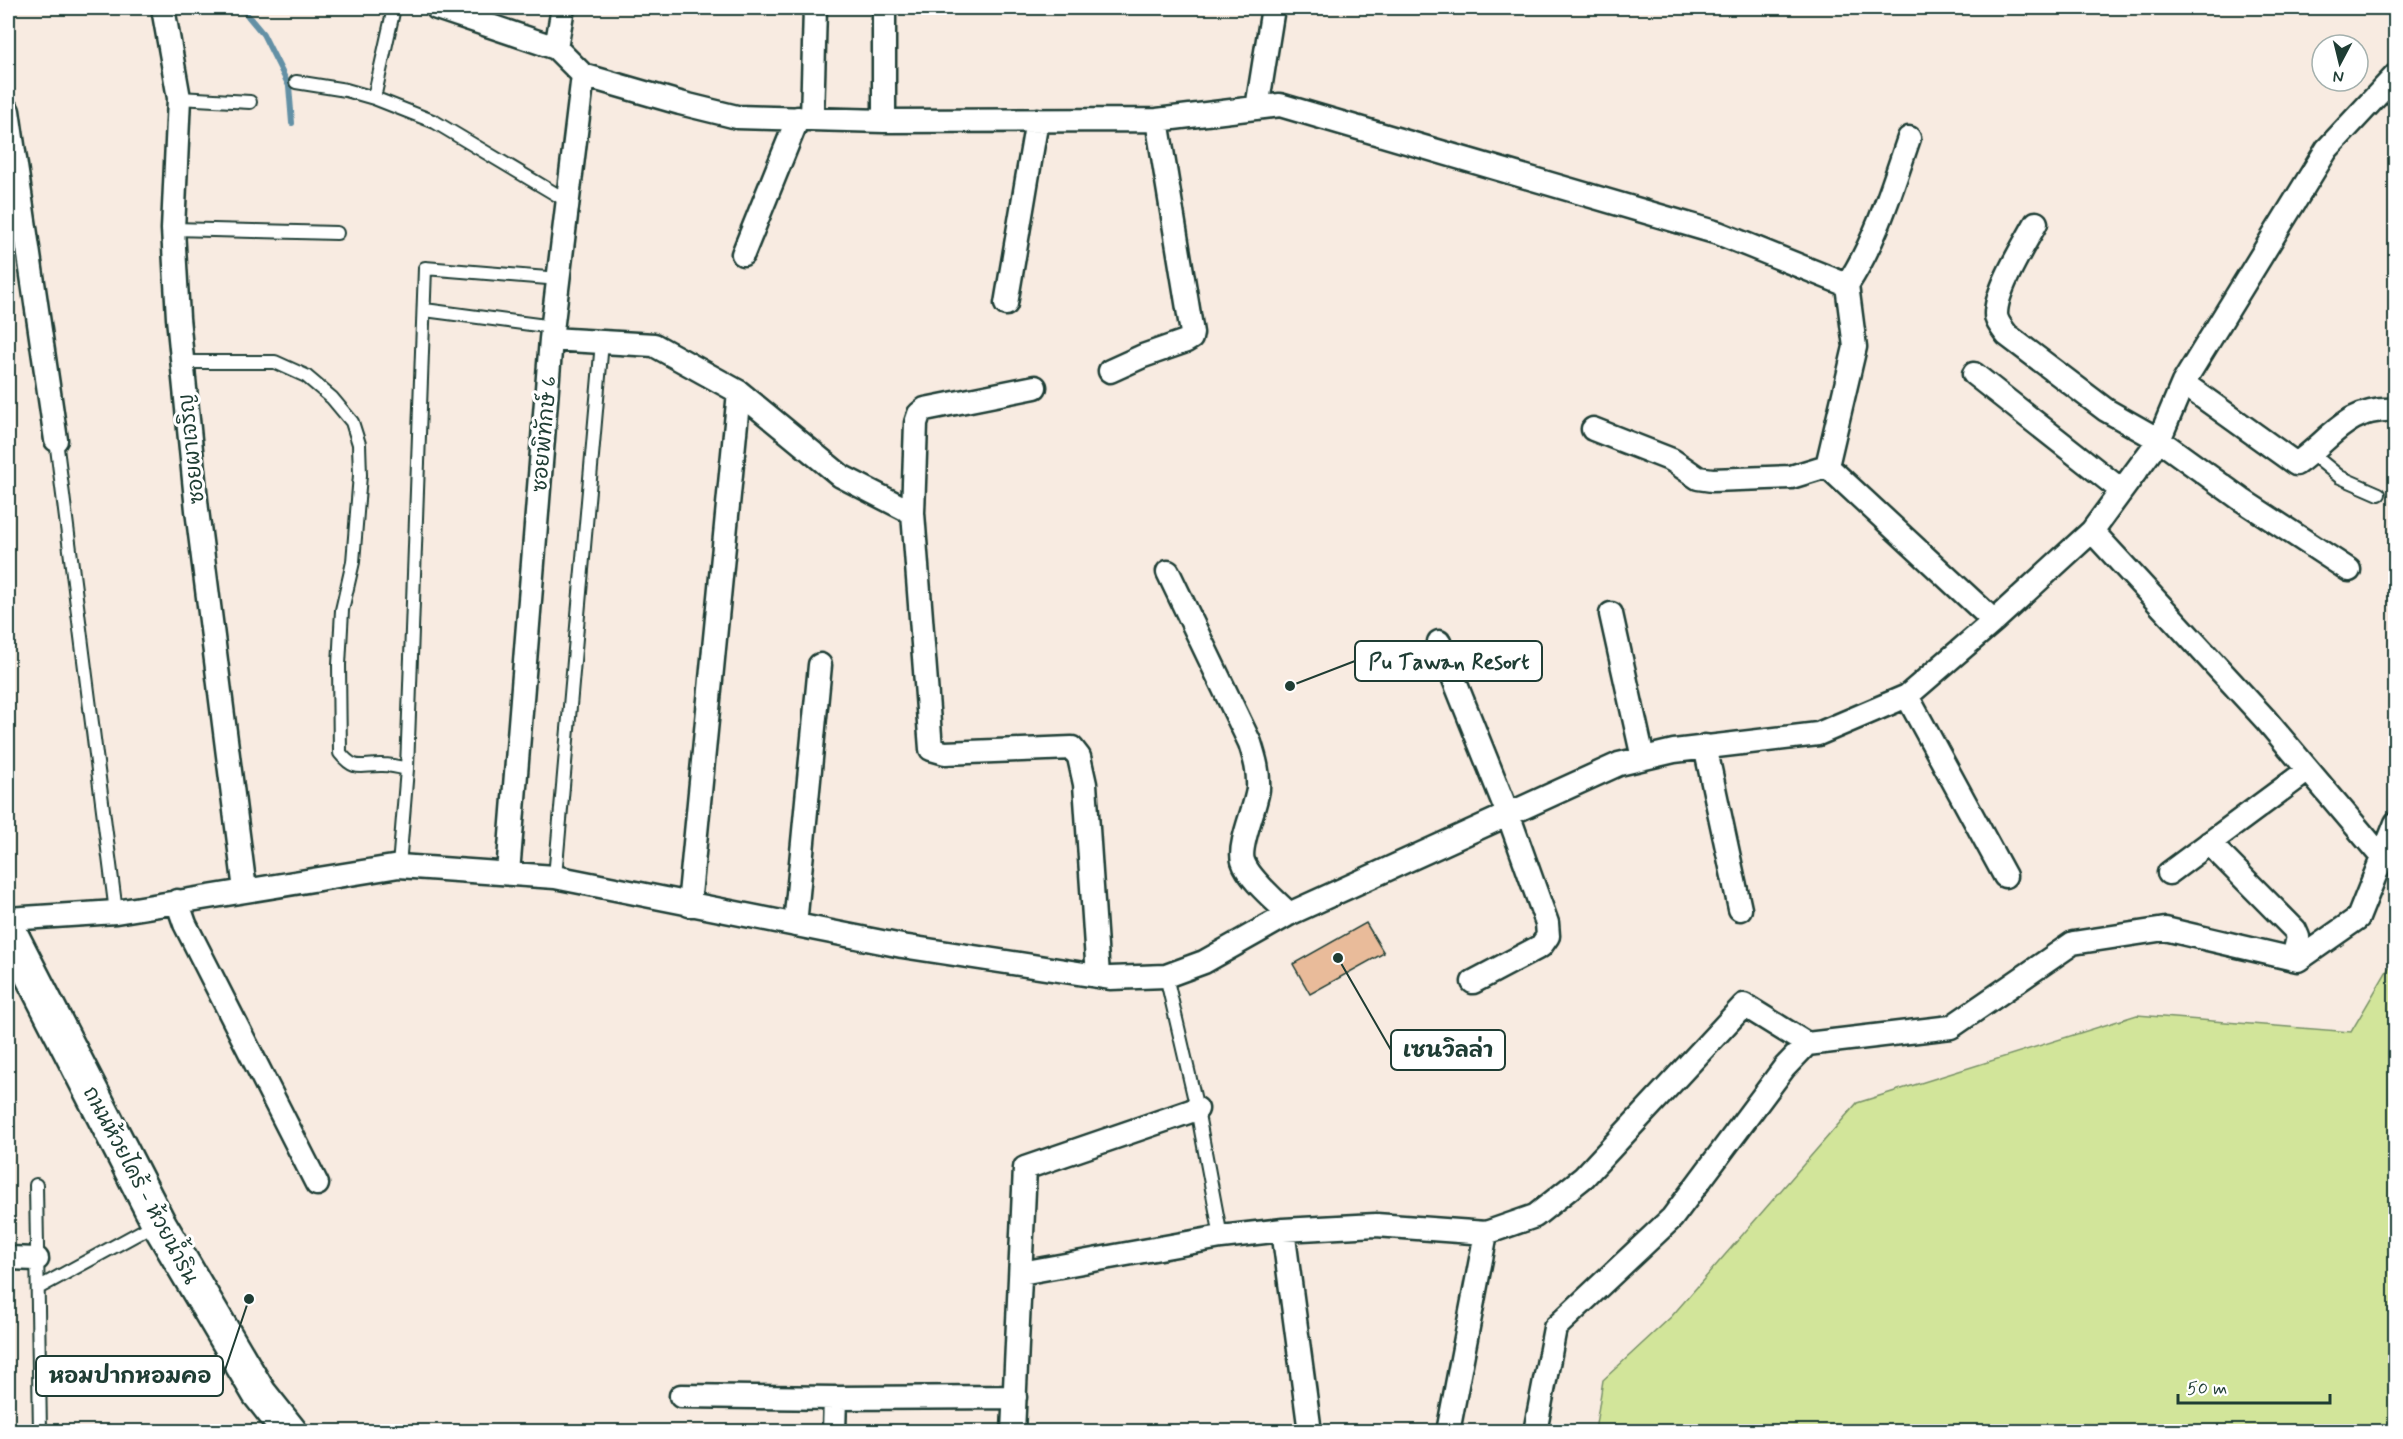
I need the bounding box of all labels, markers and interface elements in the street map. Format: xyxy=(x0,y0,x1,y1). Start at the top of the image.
north arrow xyxy=(2310,33,2370,93)
text: N xyxy=(2332,65,2345,87)
street label: ซอยพิทักษ์ 6 xyxy=(526,375,564,493)
street label: ซอยผาเจริญ xyxy=(172,392,212,505)
callout: Pu Tawan Resort xyxy=(1355,641,1542,681)
text: Pu Tawan Resort xyxy=(1369,649,1529,677)
callout: เซนวิลล่า xyxy=(1391,1030,1505,1070)
text: เซนวิลล่า xyxy=(1403,1035,1493,1065)
street label: ถนนห้วยไคร้ - ห้วยน้ำริน xyxy=(76,1079,210,1289)
callout: หอมปากหอมคอ xyxy=(36,1356,223,1396)
text: หอมปากหอมคอ xyxy=(49,1363,211,1391)
scale bar xyxy=(2178,1367,2330,1405)
text: 50 m xyxy=(2187,1377,2227,1401)

